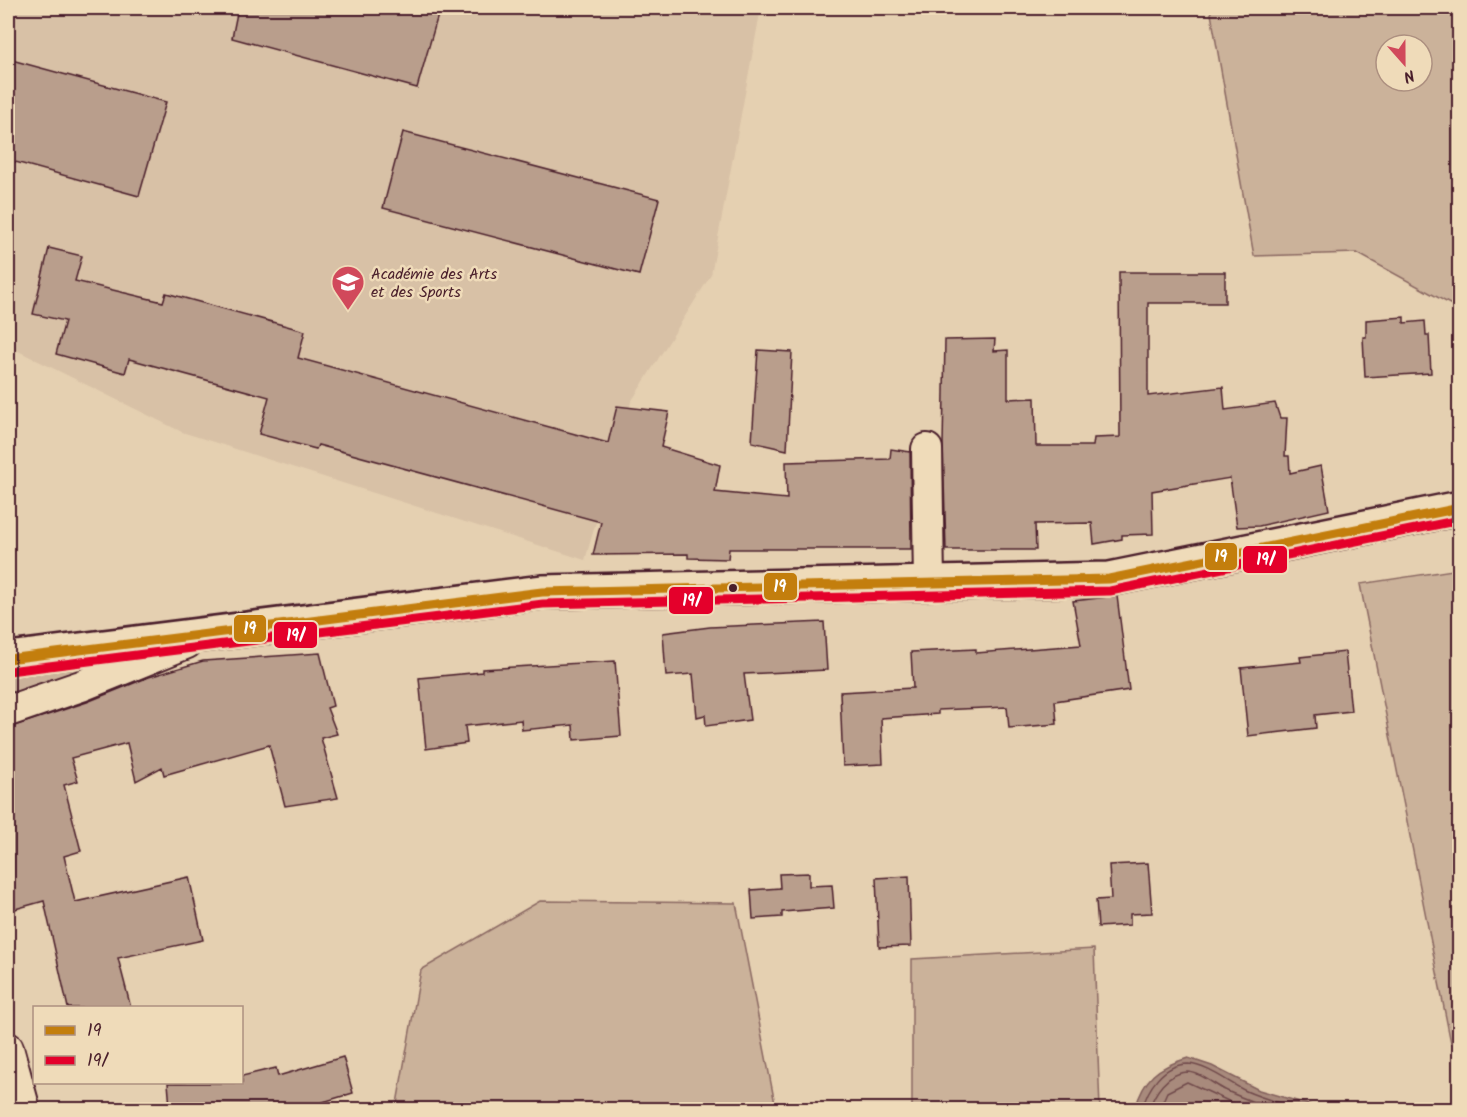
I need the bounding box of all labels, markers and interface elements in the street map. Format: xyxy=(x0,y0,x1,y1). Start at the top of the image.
north arrow xyxy=(1374,33,1434,93)
text: N xyxy=(1400,62,1418,89)
place label: Académie des Arts et des Sports xyxy=(371,262,497,305)
school or university icon: Académie des Arts et des Sports xyxy=(330,264,366,311)
line badge: 19 xyxy=(1204,542,1238,571)
text: 19 xyxy=(1215,545,1227,570)
line badge: 19/ xyxy=(1242,545,1288,574)
text: 19/ xyxy=(1256,548,1276,573)
line badge: 19 xyxy=(763,572,798,601)
text: 19 xyxy=(774,575,786,600)
unlabelled marker xyxy=(727,582,739,594)
line badge: 19/ xyxy=(668,586,714,615)
text: 19/ xyxy=(682,589,702,614)
line badge: 19 xyxy=(233,614,267,643)
text: 19 xyxy=(244,617,256,642)
line badge: 19/ xyxy=(273,621,318,649)
text: 19/ xyxy=(286,624,306,649)
legend xyxy=(33,1006,243,1084)
text: 19 xyxy=(87,1017,102,1046)
text: 19/ xyxy=(87,1047,109,1076)

